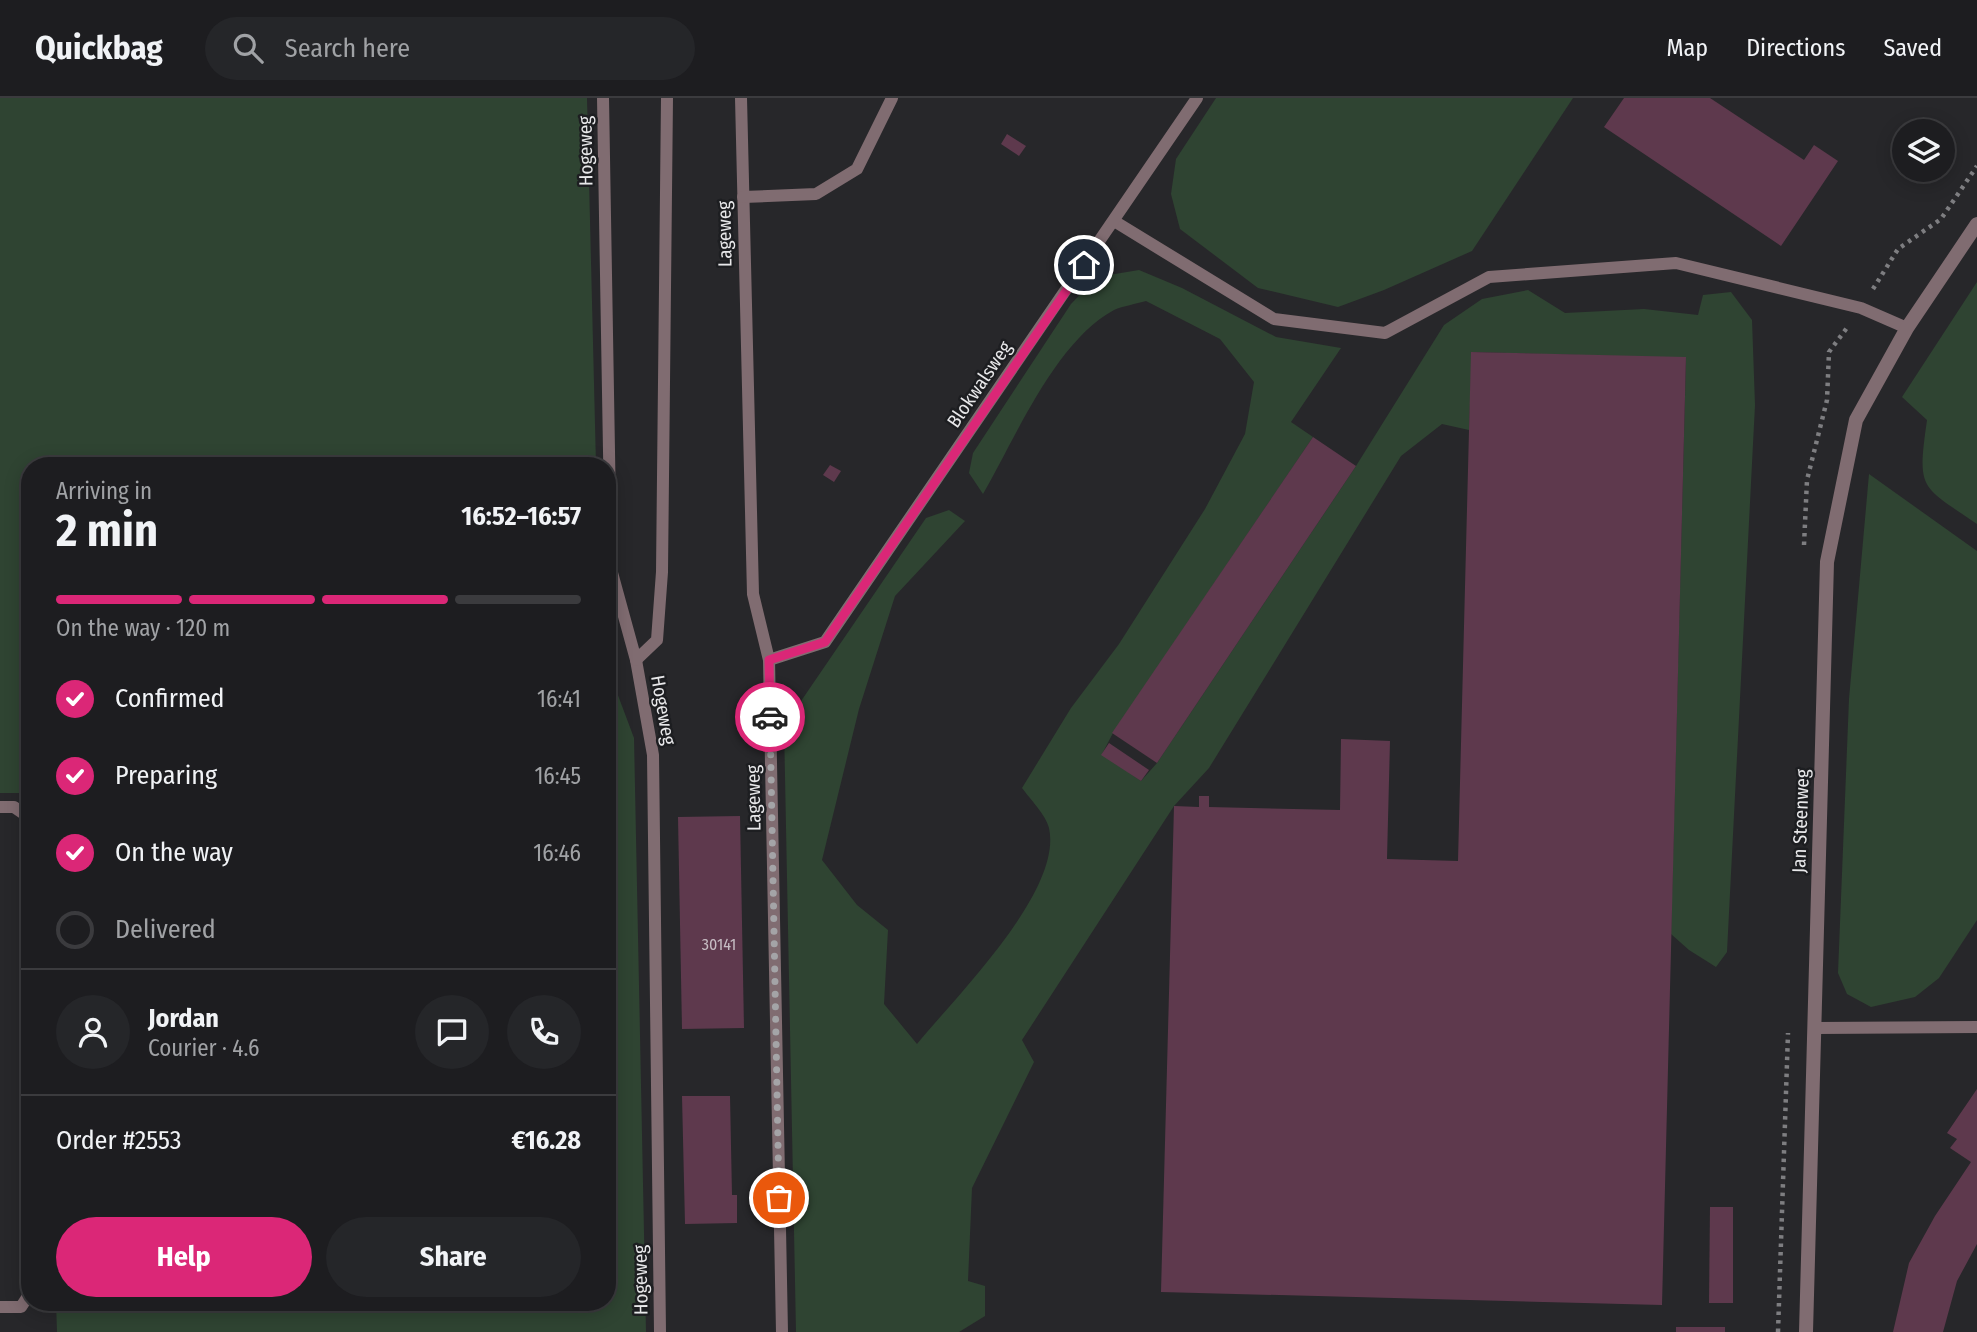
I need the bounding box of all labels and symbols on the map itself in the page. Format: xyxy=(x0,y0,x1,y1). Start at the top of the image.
street label: Hogeweg xyxy=(573,116,598,186)
street label: Lageweg xyxy=(712,201,737,267)
pin xyxy=(1054,235,1114,295)
street label: Blokwalsweg xyxy=(942,337,1017,432)
street label: Hogeweg xyxy=(646,673,681,747)
courier xyxy=(735,682,805,752)
street label: Lageweg xyxy=(741,765,766,831)
street label: Jan Steenweg xyxy=(1787,769,1814,873)
house number: 30141 xyxy=(702,935,736,954)
pin xyxy=(749,1168,809,1228)
street label: Hogeweg xyxy=(628,1245,653,1315)

